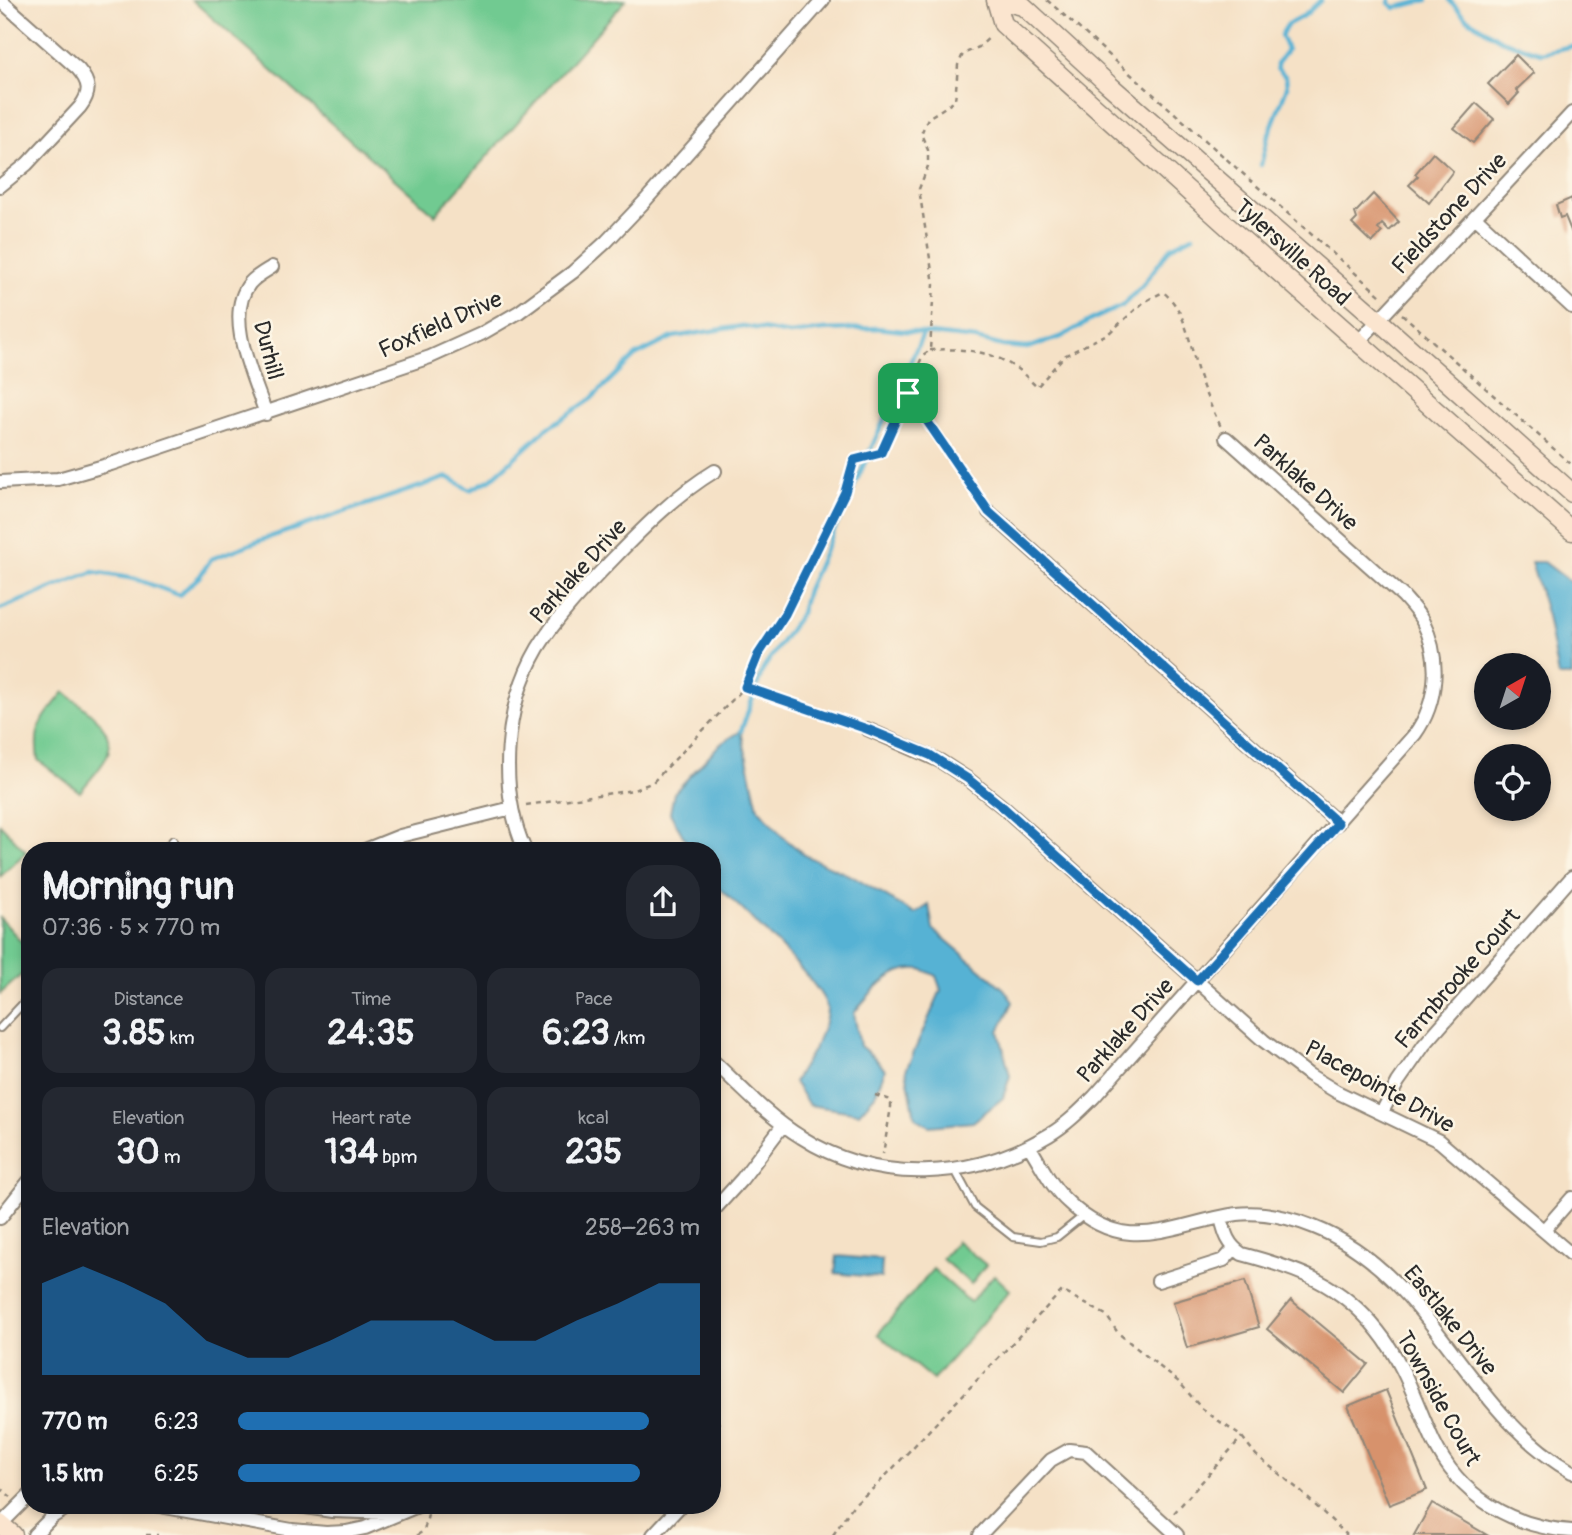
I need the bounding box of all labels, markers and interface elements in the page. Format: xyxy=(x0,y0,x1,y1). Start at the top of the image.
street label: Fieldstone Drive xyxy=(1386,146,1514,280)
street label: Tylersville Road xyxy=(1229,193,1357,312)
street label: Foxfield Drive xyxy=(374,284,507,365)
street label: Durhill xyxy=(247,317,290,383)
pin xyxy=(878,363,938,423)
icon: arrive xyxy=(889,374,927,412)
street label: Parklake Drive xyxy=(1247,428,1365,538)
street label: Parklake Drive xyxy=(524,512,634,630)
north arrow xyxy=(1474,653,1550,730)
map controls xyxy=(1474,653,1551,821)
button: locate xyxy=(1474,744,1551,821)
text: Morning run xyxy=(42,863,234,911)
button: share xyxy=(626,865,700,939)
street label: Farmbrooke Court xyxy=(1388,901,1527,1055)
text: 07:36 · 5 × 770 m xyxy=(42,913,220,942)
street label: Parklake Drive xyxy=(1071,971,1181,1089)
text: Distance xyxy=(114,987,183,1011)
text: Time xyxy=(351,987,391,1011)
text: Pace xyxy=(575,987,612,1011)
text: 3.85 xyxy=(102,1011,166,1055)
text: 24:35 xyxy=(327,1011,415,1055)
text: 6:23 xyxy=(542,1011,610,1055)
text: km xyxy=(166,1026,195,1050)
text: /km xyxy=(610,1026,645,1050)
street label: Placepointe Drive xyxy=(1300,1033,1460,1140)
text: Elevation xyxy=(112,1106,185,1130)
text: Heart rate xyxy=(331,1106,411,1130)
text: kcal xyxy=(578,1106,609,1130)
text: 30 xyxy=(116,1130,160,1174)
text: 134 xyxy=(325,1130,378,1174)
text: 235 xyxy=(565,1130,622,1174)
text: m xyxy=(160,1145,181,1169)
text: bpm xyxy=(378,1145,417,1169)
text: Elevation xyxy=(42,1213,130,1242)
text: 258–263 m xyxy=(585,1213,700,1242)
street label: Eastlake Drive xyxy=(1397,1259,1504,1382)
street label: Townside Court xyxy=(1390,1326,1488,1471)
text: 770 m xyxy=(42,1407,107,1436)
text: 6:23 xyxy=(154,1407,199,1436)
text: 1.5 km xyxy=(42,1459,104,1488)
text: 6:25 xyxy=(154,1459,199,1488)

